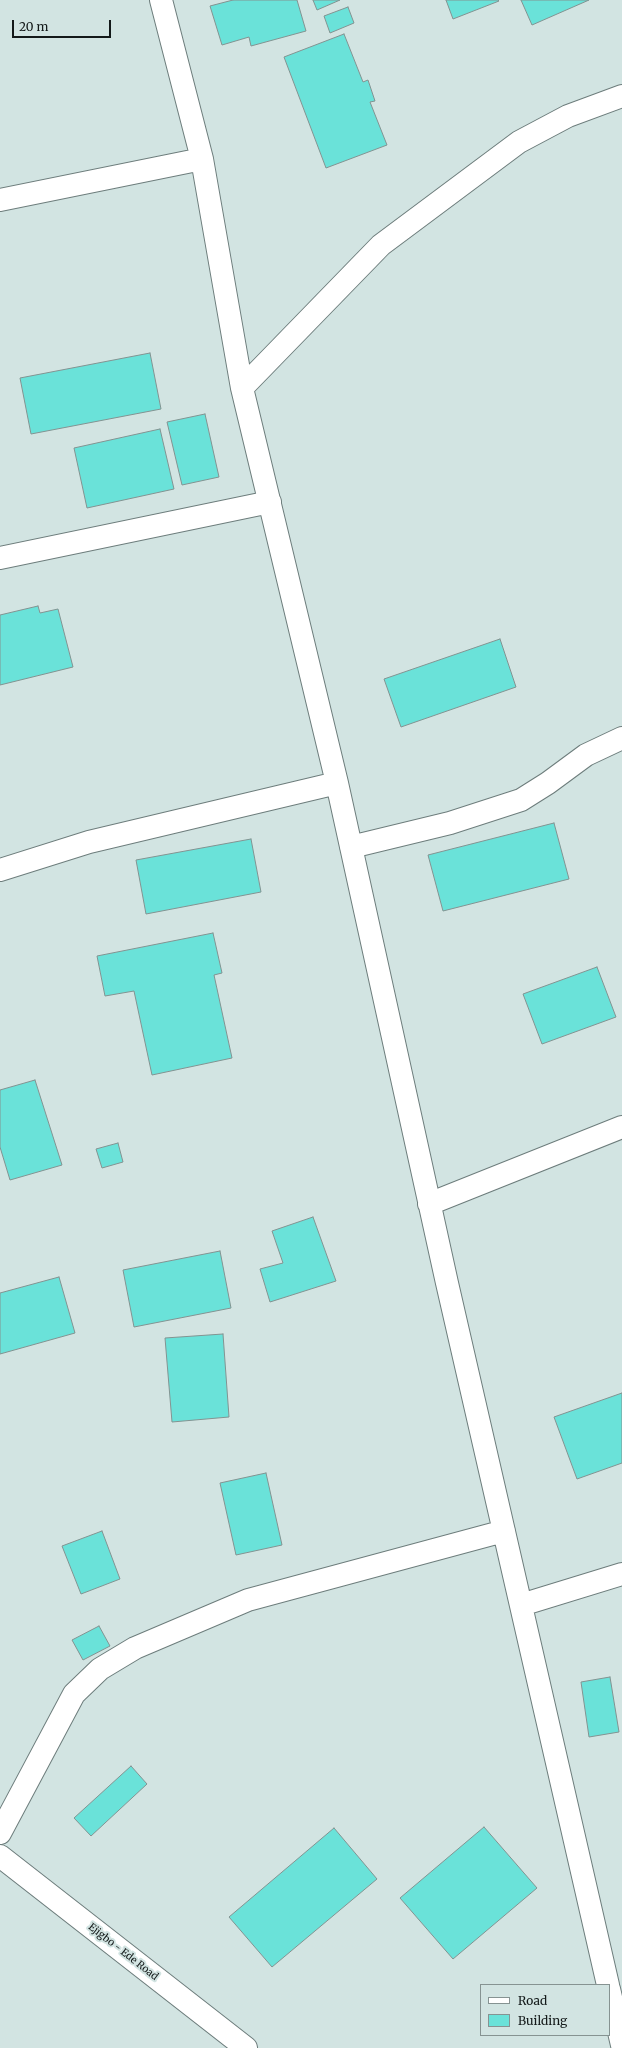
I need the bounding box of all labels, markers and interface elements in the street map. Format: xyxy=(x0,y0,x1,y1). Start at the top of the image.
scale bar xyxy=(14,12,113,38)
text: 20 m xyxy=(19,19,48,34)
street label: Ejigbo - Ede Road xyxy=(86,1921,160,1983)
legend xyxy=(480,1984,610,2036)
text: Road xyxy=(518,1993,547,2008)
text: Building xyxy=(518,2013,567,2028)

